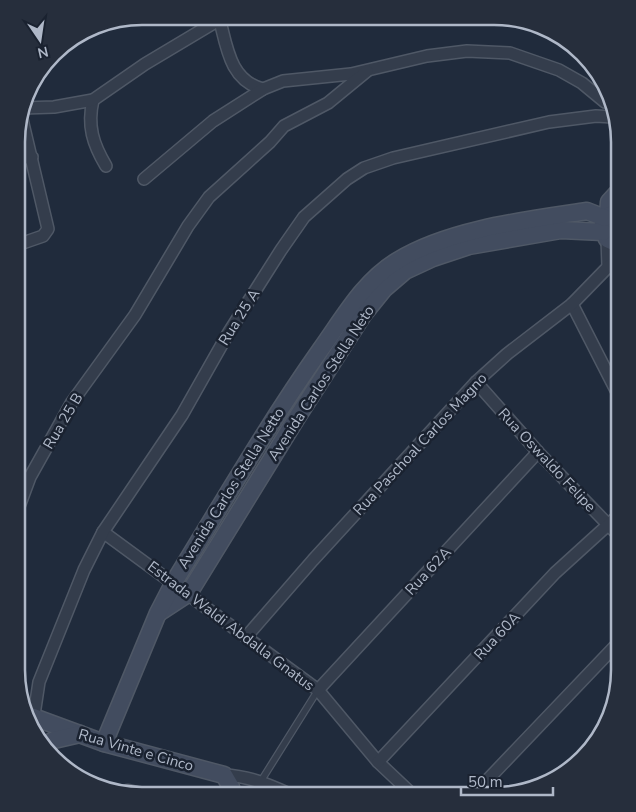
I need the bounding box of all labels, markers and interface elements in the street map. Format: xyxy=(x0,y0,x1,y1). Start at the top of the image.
north arrow xyxy=(15,15,65,65)
text: N xyxy=(36,42,50,63)
street label: Rua 25 A xyxy=(214,285,264,349)
street label: Avenida Carlos Stella Neto xyxy=(263,302,379,464)
street label: Rua Paschoal Carlos Magno xyxy=(349,368,491,520)
street label: Rua 25 B xyxy=(38,389,88,453)
street label: Avenida Carlos Stella Netto xyxy=(173,404,289,572)
street label: Rua Oswaldo Felipe xyxy=(494,404,600,516)
street label: Rua 62A xyxy=(400,542,456,599)
street label: Estrada Waldi Abdalla Gnatus xyxy=(143,557,319,695)
street label: Rua 60A xyxy=(469,607,525,664)
street label: Rua Vinte e Cinco xyxy=(76,724,196,776)
scale bar xyxy=(461,764,554,796)
text: 50 m xyxy=(468,772,503,792)

